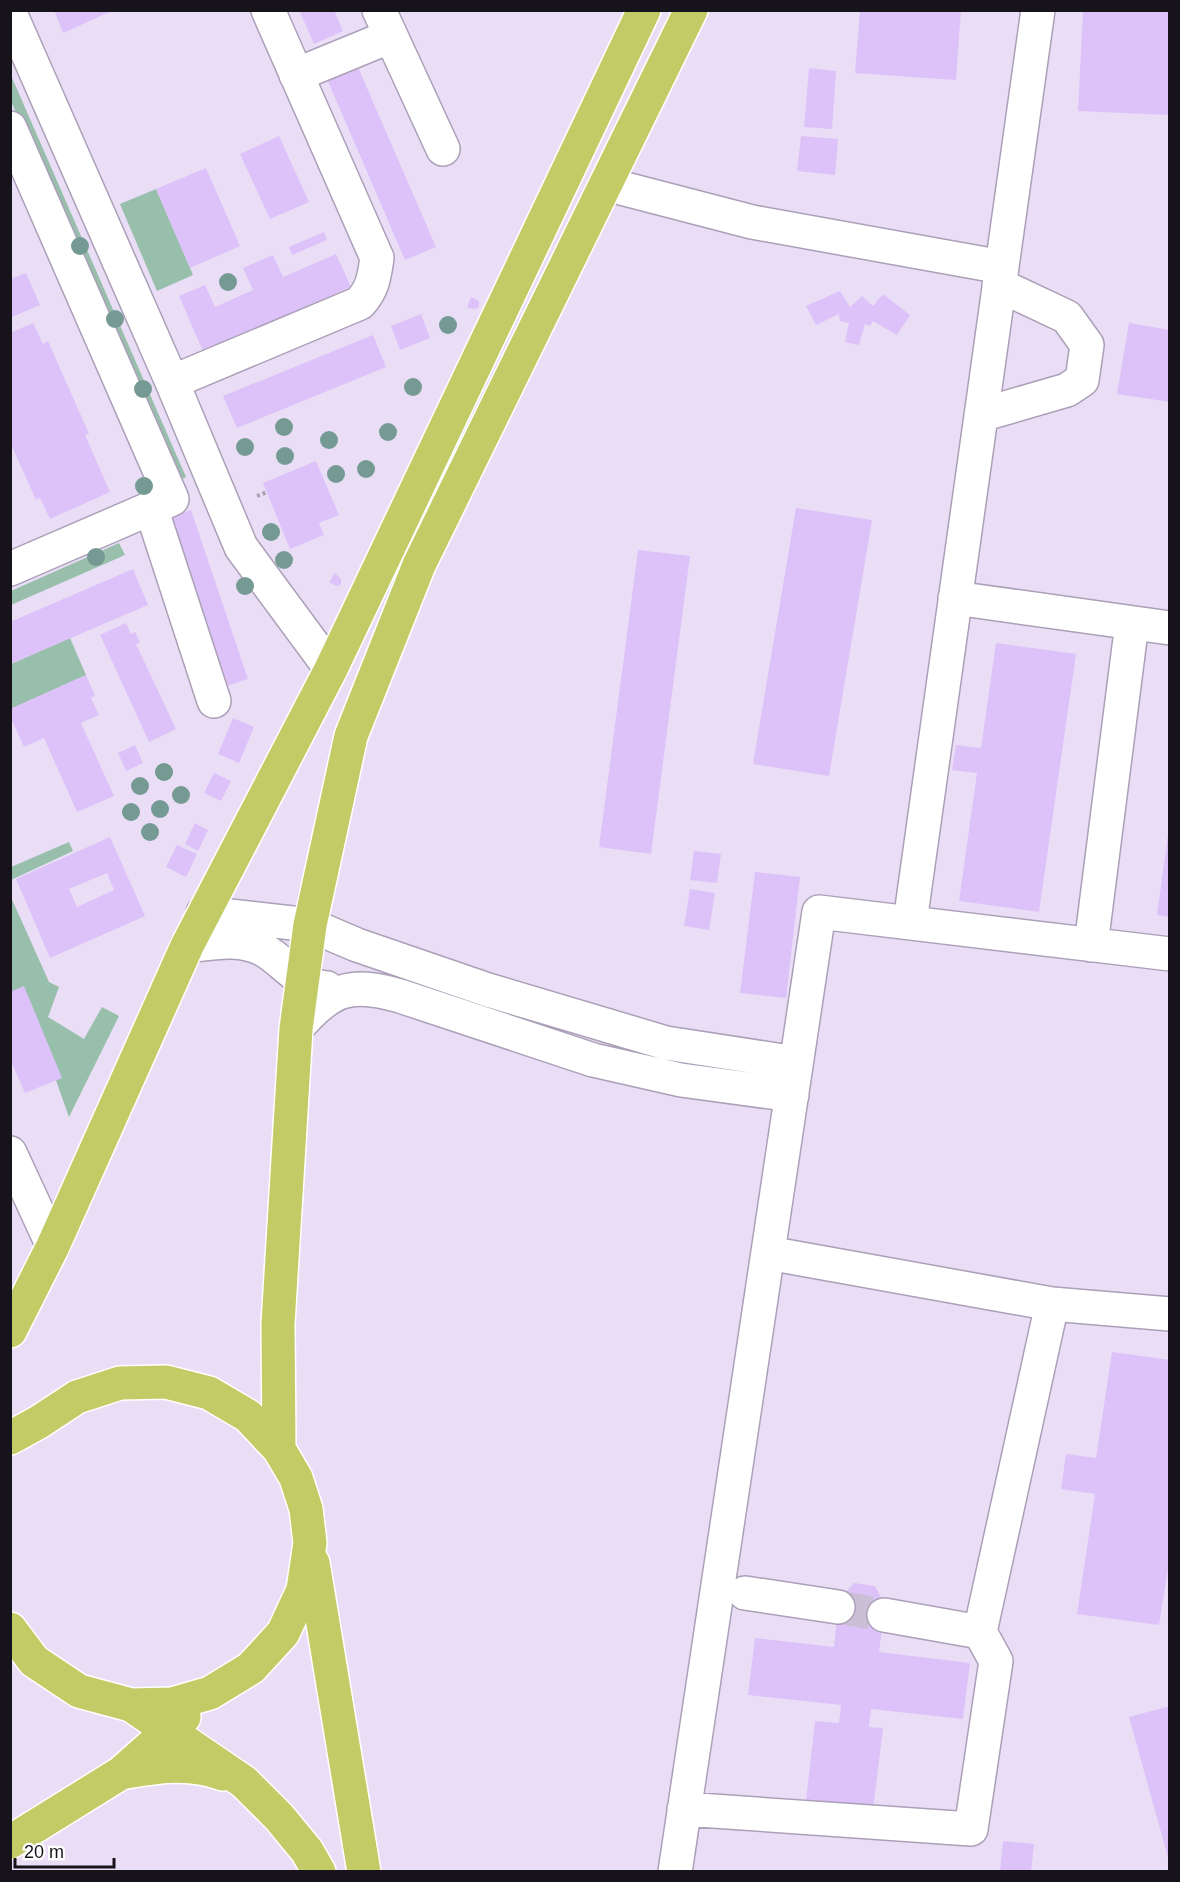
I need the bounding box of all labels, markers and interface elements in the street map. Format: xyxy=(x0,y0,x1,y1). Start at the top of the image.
scale bar xyxy=(15,1831,114,1869)
text: 20 m xyxy=(24,1842,64,1862)

